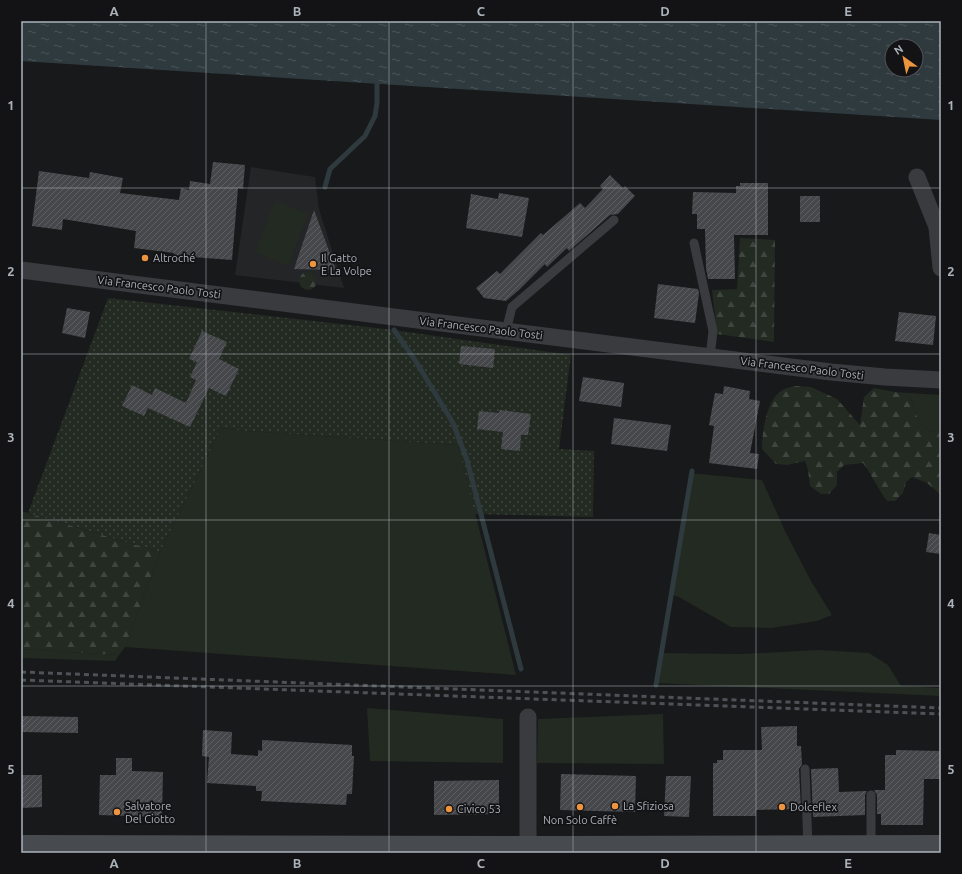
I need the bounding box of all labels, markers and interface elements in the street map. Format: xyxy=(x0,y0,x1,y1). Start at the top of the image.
text: A xyxy=(109,4,119,18)
text: B xyxy=(293,4,302,18)
text: C xyxy=(477,4,486,18)
text: D xyxy=(660,4,670,18)
text: E xyxy=(844,4,852,18)
north arrow xyxy=(884,38,924,78)
text: N xyxy=(892,42,905,57)
text: 1 xyxy=(7,98,15,112)
text: 1 xyxy=(947,98,955,112)
place label: Altroché xyxy=(153,252,195,264)
place label: Il Gatto E La Volpe xyxy=(321,252,372,277)
marker: Altroché xyxy=(140,253,150,263)
marker: Il Gatto E La Volpe xyxy=(308,259,318,269)
text: 2 xyxy=(7,264,15,278)
text: 2 xyxy=(947,264,955,278)
street label: Via Francesco Paolo Tosti xyxy=(97,273,221,301)
street label: Via Francesco Paolo Tosti xyxy=(419,314,543,342)
street label: Via Francesco Paolo Tosti xyxy=(740,354,864,382)
text: 3 xyxy=(7,430,15,444)
text: 3 xyxy=(947,430,955,444)
text: 4 xyxy=(7,596,15,610)
text: 4 xyxy=(947,596,955,610)
text: 5 xyxy=(7,762,15,776)
text: 5 xyxy=(947,762,955,776)
place label: Salvatore Del Ciotto xyxy=(125,800,175,825)
place label: La Sfiziosa xyxy=(623,800,674,812)
marker: La Sfiziosa xyxy=(610,801,620,811)
place label: Dolceflex xyxy=(790,801,837,813)
marker: Non Solo Caffè xyxy=(575,802,585,812)
marker: Dolceflex xyxy=(777,802,787,812)
place label: Civico 53 xyxy=(457,803,501,815)
marker: Civico 53 xyxy=(444,804,454,814)
marker: Salvatore Del Ciotto xyxy=(112,807,122,817)
place label: Non Solo Caffè xyxy=(543,814,617,826)
text: A xyxy=(109,856,119,870)
text: B xyxy=(293,856,302,870)
text: C xyxy=(477,856,486,870)
text: D xyxy=(660,856,670,870)
text: E xyxy=(844,856,852,870)

